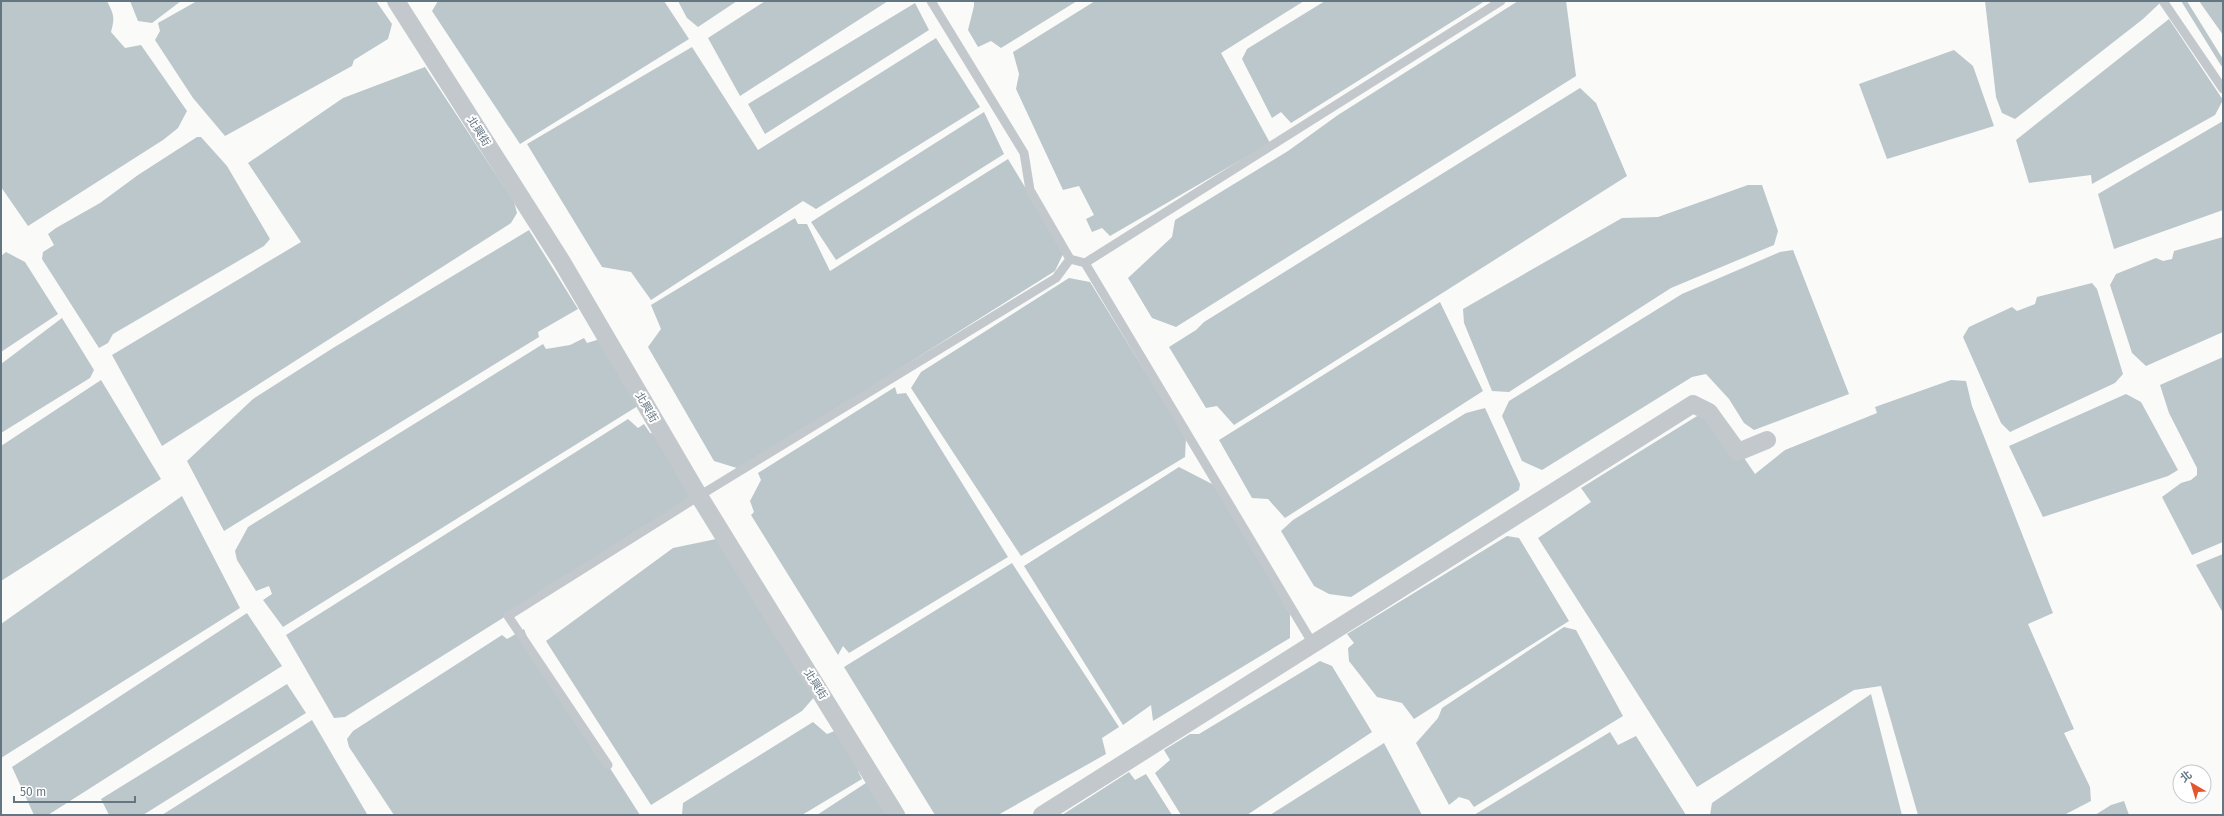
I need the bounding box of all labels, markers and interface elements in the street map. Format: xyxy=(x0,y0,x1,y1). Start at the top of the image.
street label: 北興街 xyxy=(464,114,493,149)
street label: 北興街 xyxy=(633,390,660,425)
street label: 北興街 xyxy=(801,667,830,702)
north arrow xyxy=(2172,764,2212,804)
text: 北 xyxy=(2178,768,2194,785)
scale bar xyxy=(14,778,135,804)
text: 50 m xyxy=(20,785,46,799)

